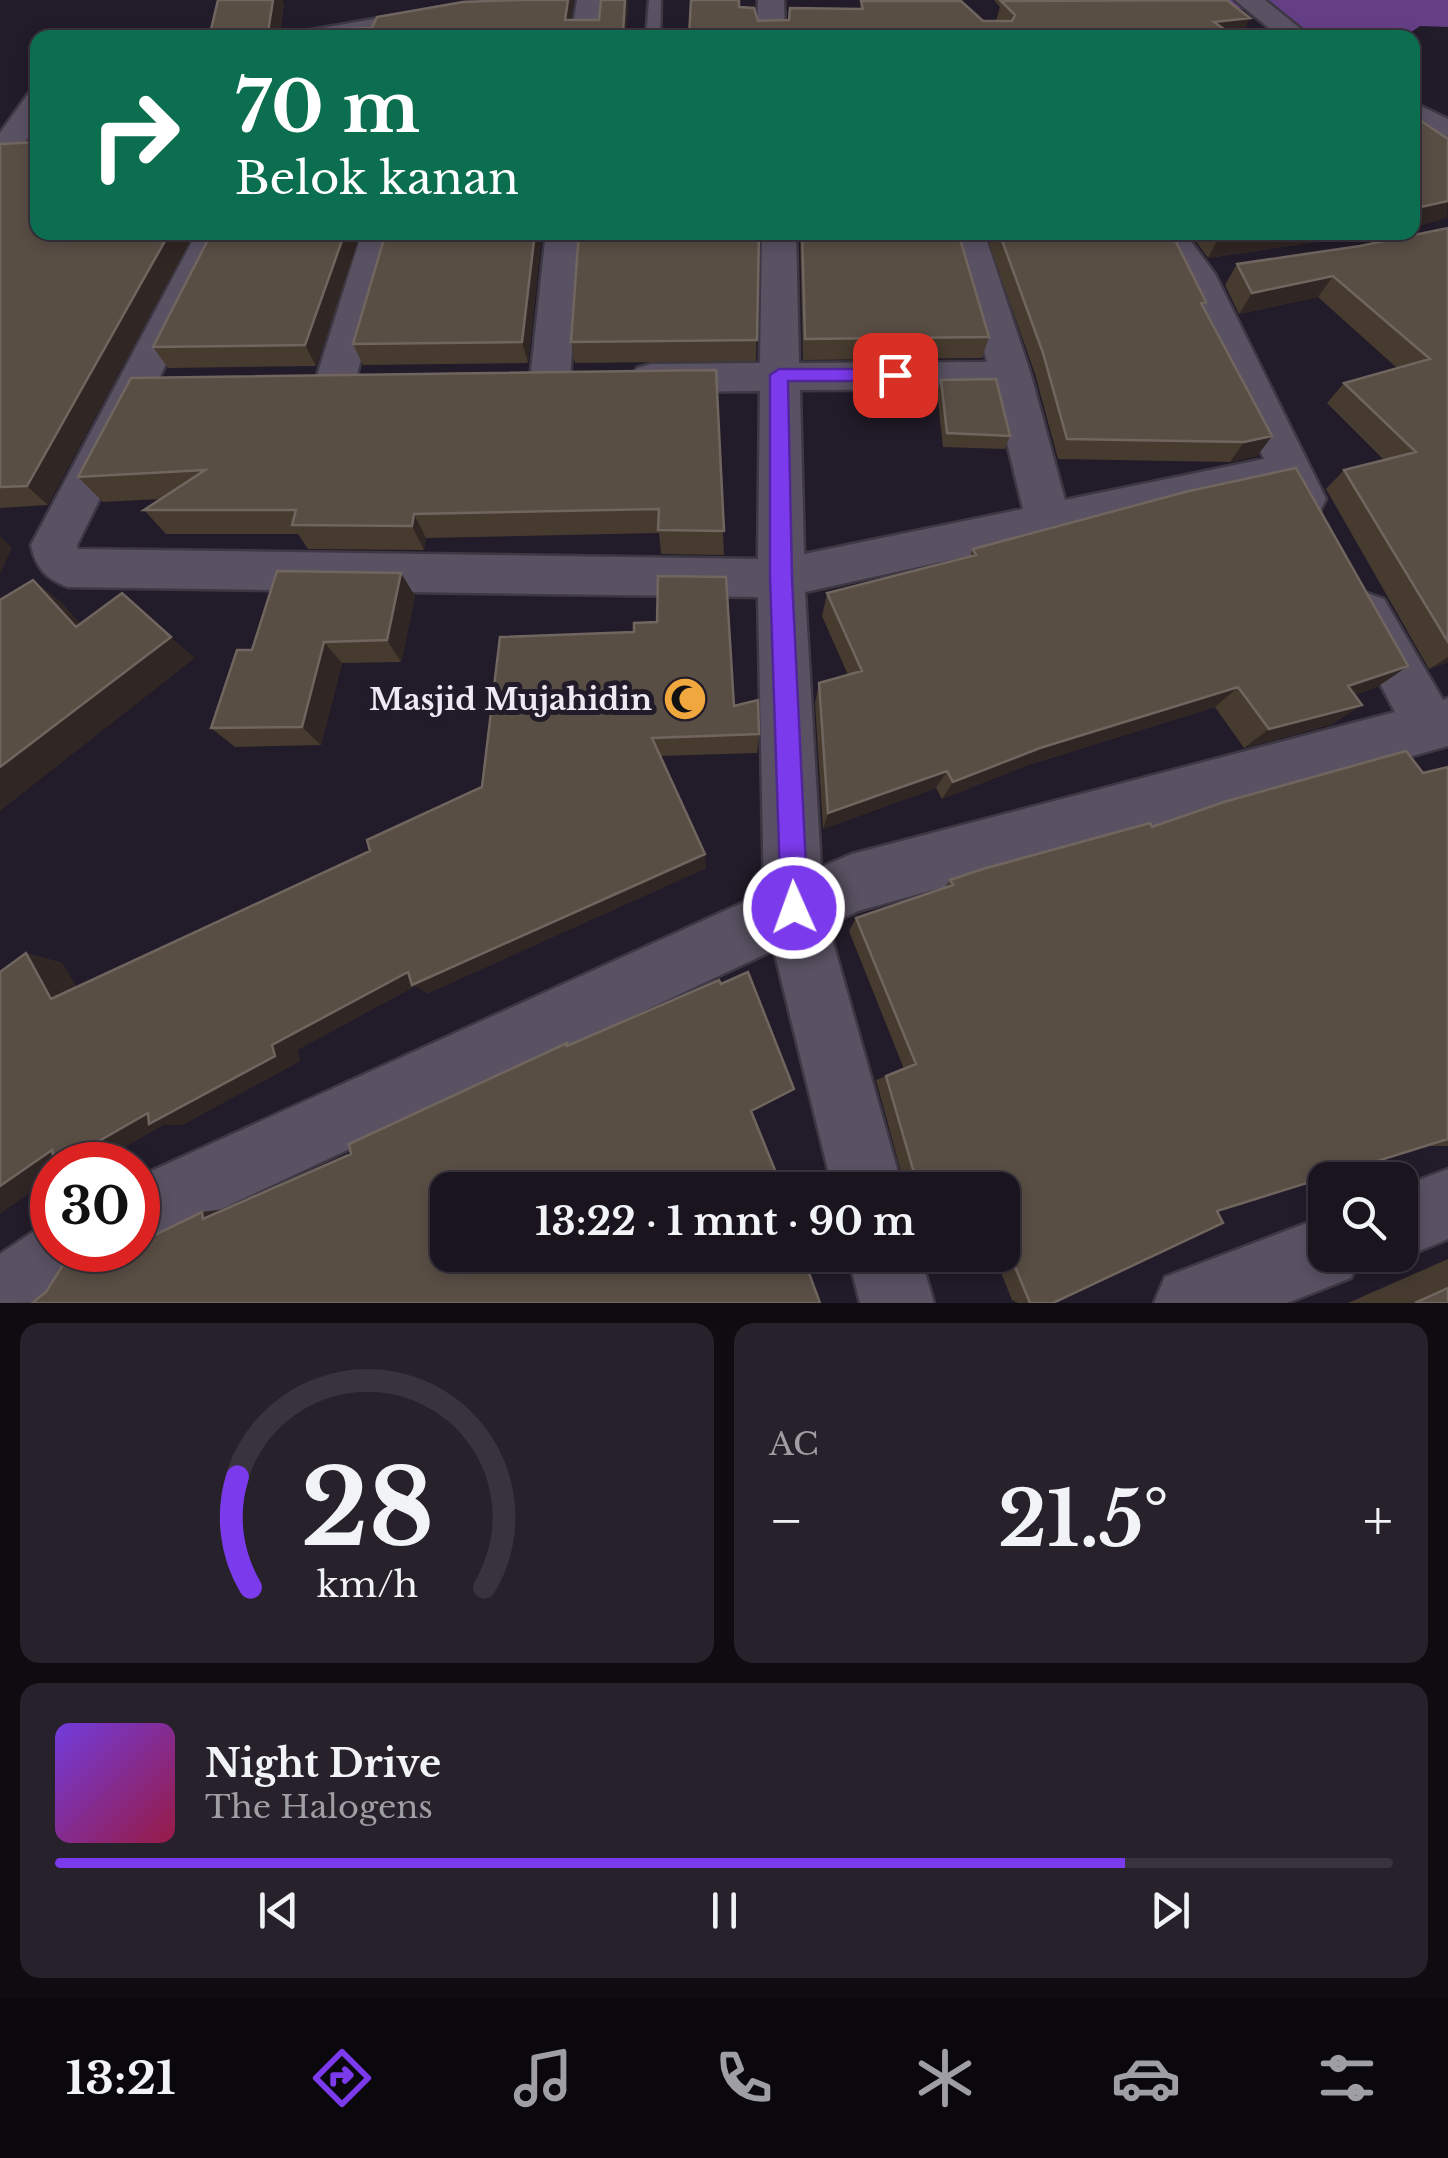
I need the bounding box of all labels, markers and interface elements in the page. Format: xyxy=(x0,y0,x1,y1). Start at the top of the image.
text: 70 m xyxy=(235,64,420,151)
icon: right xyxy=(70,70,200,200)
text: Belok kanan xyxy=(235,150,519,206)
pin xyxy=(853,333,938,418)
icon: arrive xyxy=(868,348,923,403)
mosque icon: Masjid Mujahidin xyxy=(662,676,708,722)
place label: Masjid Mujahidin xyxy=(369,681,652,718)
position arrow xyxy=(742,856,846,960)
speed limit sign: 30 xyxy=(30,1142,160,1272)
map controls xyxy=(1308,1162,1418,1272)
button: search xyxy=(1308,1162,1418,1272)
text: 13:22 · 1 mnt · 90 m xyxy=(535,1198,915,1245)
text: AC xyxy=(769,1424,819,1464)
text: 28 xyxy=(300,1444,434,1573)
text: 21.5° xyxy=(998,1473,1169,1566)
text: − xyxy=(769,1487,804,1555)
text: + xyxy=(1363,1487,1393,1555)
text: km/h xyxy=(316,1562,418,1607)
text: Night Drive xyxy=(205,1740,441,1787)
text: The Halogens xyxy=(205,1787,433,1827)
icon: previous xyxy=(251,1883,306,1938)
icon: pause xyxy=(697,1883,752,1938)
icon: next xyxy=(1143,1883,1198,1938)
icon: directions xyxy=(307,2043,377,2113)
icon: music xyxy=(508,2043,578,2113)
icon: phone xyxy=(709,2043,779,2113)
icon: climate xyxy=(910,2043,980,2113)
icon: car xyxy=(1111,2043,1181,2113)
icon: filters xyxy=(1312,2043,1382,2113)
text: 13:21 xyxy=(66,2050,176,2106)

